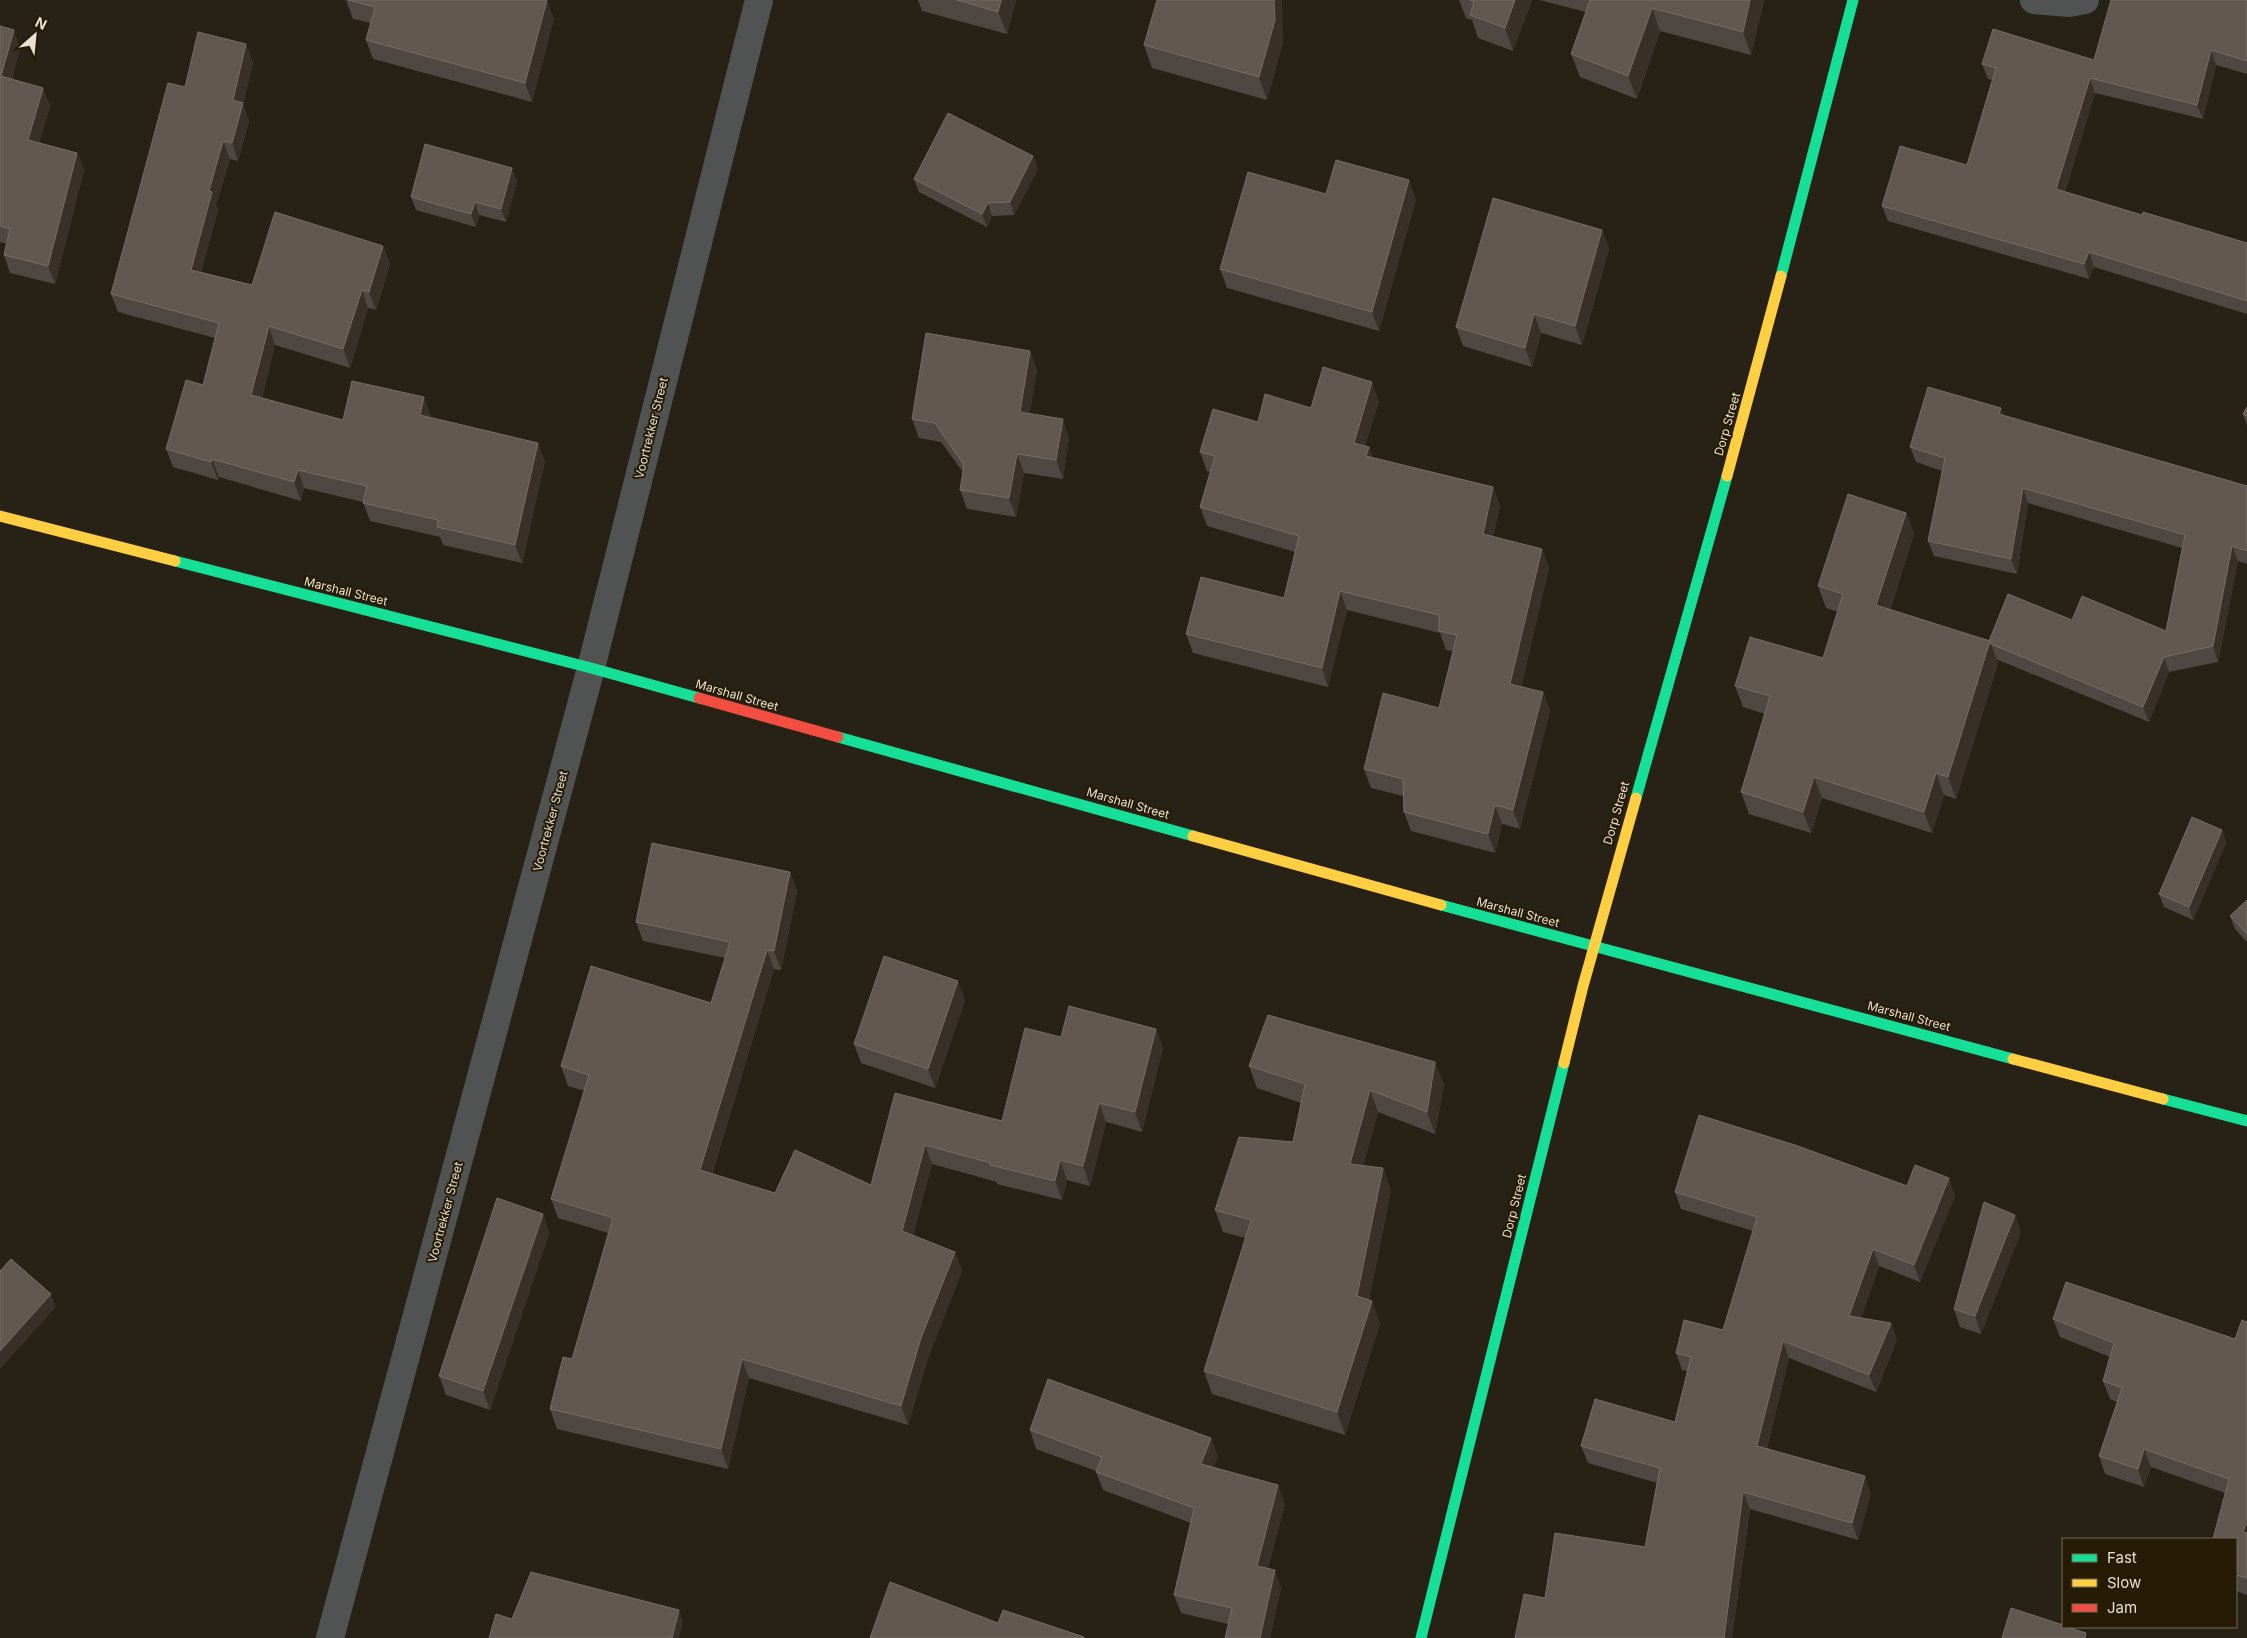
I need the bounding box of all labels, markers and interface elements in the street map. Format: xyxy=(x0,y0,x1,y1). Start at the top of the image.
north arrow xyxy=(10,10,60,60)
text: N xyxy=(33,13,50,33)
street label: Voortrekker Street xyxy=(631,376,671,480)
street label: Dorp Street xyxy=(1711,391,1743,457)
street label: Marshall Street xyxy=(303,573,389,609)
street label: Marshall Street xyxy=(694,676,780,714)
street label: Voortrekker Street xyxy=(529,769,571,873)
street label: Dorp Street xyxy=(1600,780,1632,846)
street label: Marshall Street xyxy=(1085,784,1171,822)
street label: Marshall Street xyxy=(1475,894,1561,930)
street label: Marshall Street xyxy=(1866,998,1952,1034)
street label: Voortrekker Street xyxy=(424,1160,466,1264)
street label: Dorp Street xyxy=(1499,1173,1529,1239)
legend xyxy=(2062,1538,2237,1628)
text: Fast xyxy=(2107,1548,2137,1567)
text: Slow xyxy=(2107,1573,2141,1592)
text: Jam xyxy=(2107,1598,2137,1617)

